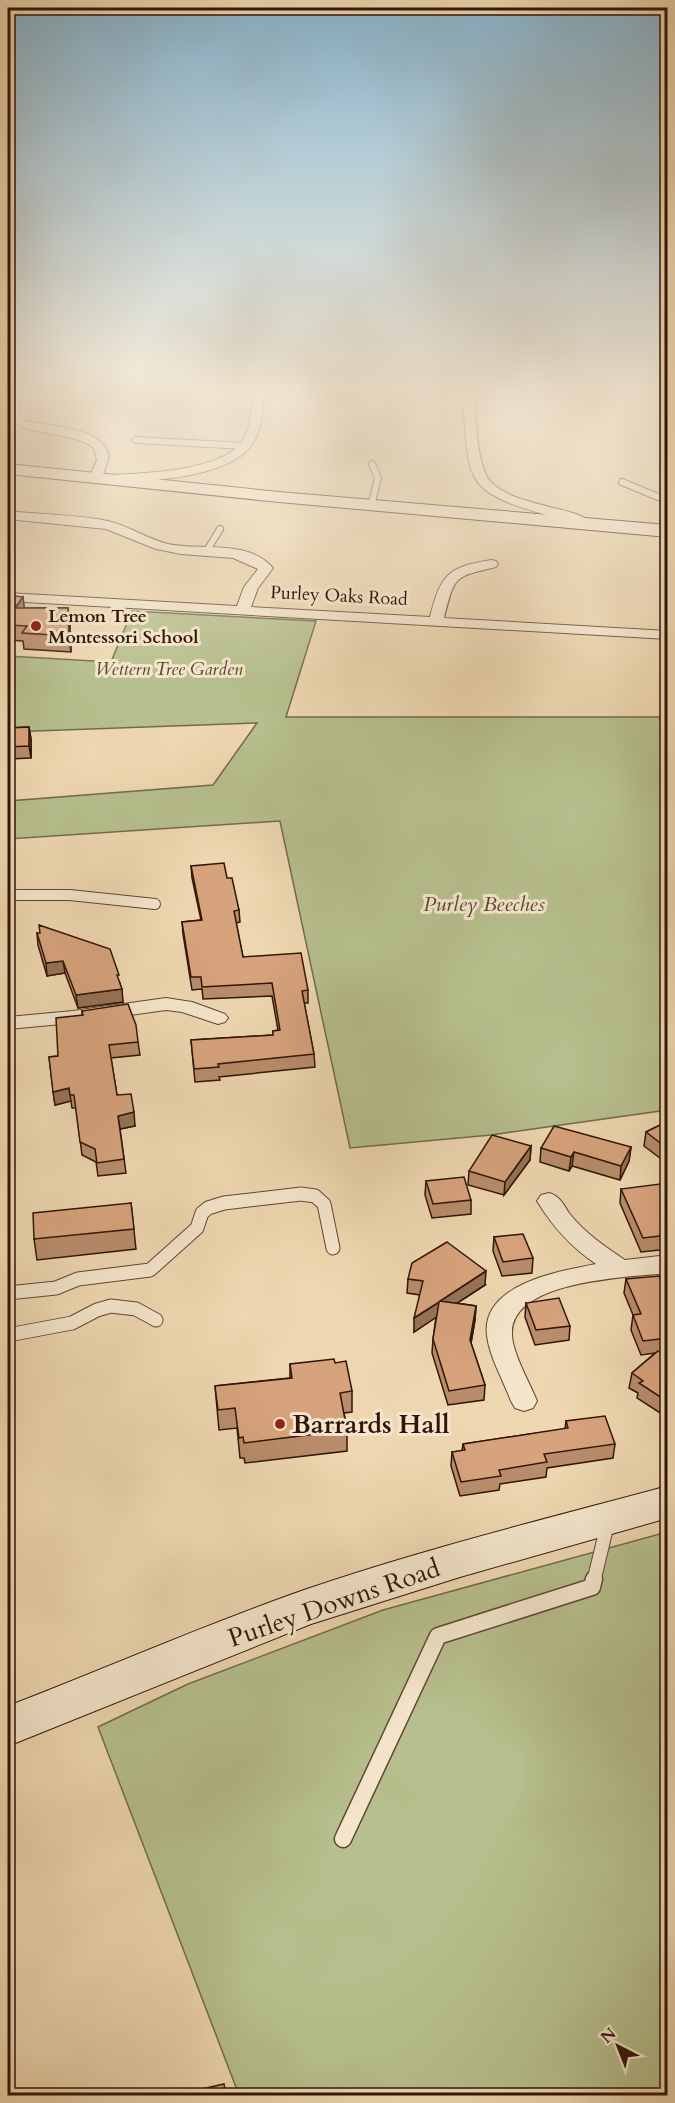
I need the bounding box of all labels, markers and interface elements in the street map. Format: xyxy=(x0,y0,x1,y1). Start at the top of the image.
street label: Purley Oaks Road xyxy=(270,580,409,612)
place label: Lemon Tree Montessori School xyxy=(48,604,199,650)
marker: Lemon Tree Montessori School xyxy=(29,619,43,633)
park label: Wettern Tree Garden xyxy=(95,657,243,682)
park label: Purley Beeches xyxy=(423,890,545,919)
place label: Barrards Hall xyxy=(292,1407,450,1442)
marker: Barrards Hall xyxy=(273,1417,287,1431)
street label: Purley Downs Road xyxy=(223,1550,445,1656)
north arrow xyxy=(588,2016,648,2076)
text: N xyxy=(596,2023,621,2048)

